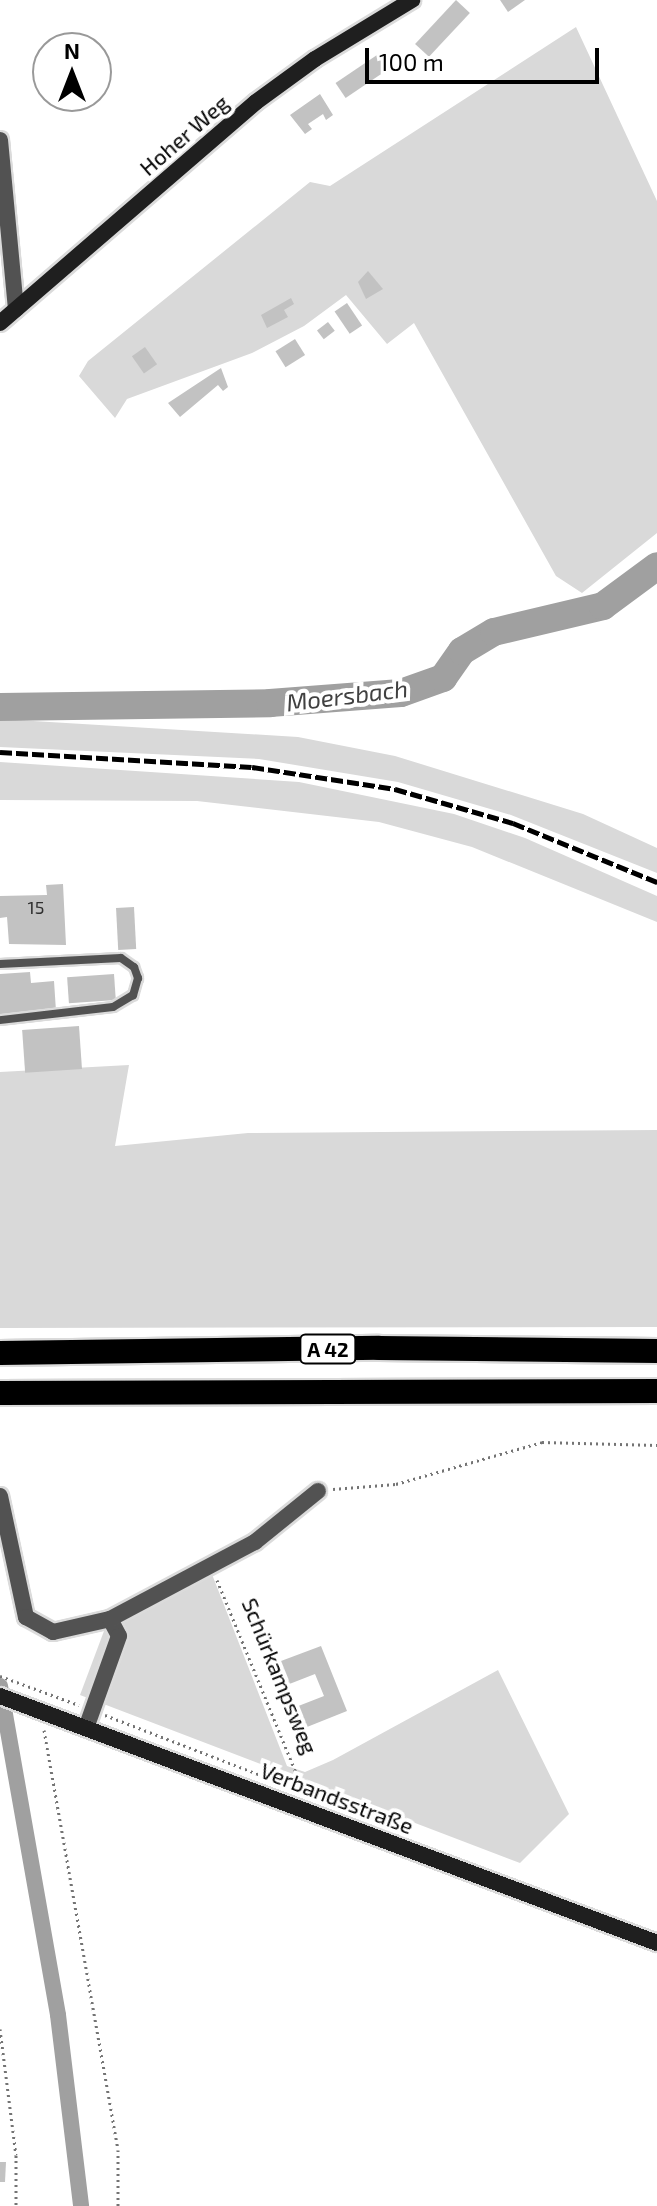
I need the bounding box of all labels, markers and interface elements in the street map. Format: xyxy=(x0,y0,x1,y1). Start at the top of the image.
north arrow xyxy=(32,32,112,112)
scale bar xyxy=(369,32,603,82)
text: N xyxy=(64,37,80,63)
text: 100 m xyxy=(379,47,444,76)
street label: Hoher Weg xyxy=(134,89,234,181)
water label: Moersbach xyxy=(285,673,409,717)
house number: 15 xyxy=(28,896,44,918)
road number: A 42 xyxy=(298,1333,358,1365)
street label: Schürkampsweg xyxy=(237,1594,323,1758)
street label: Verbandsstraße xyxy=(257,1757,417,1839)

